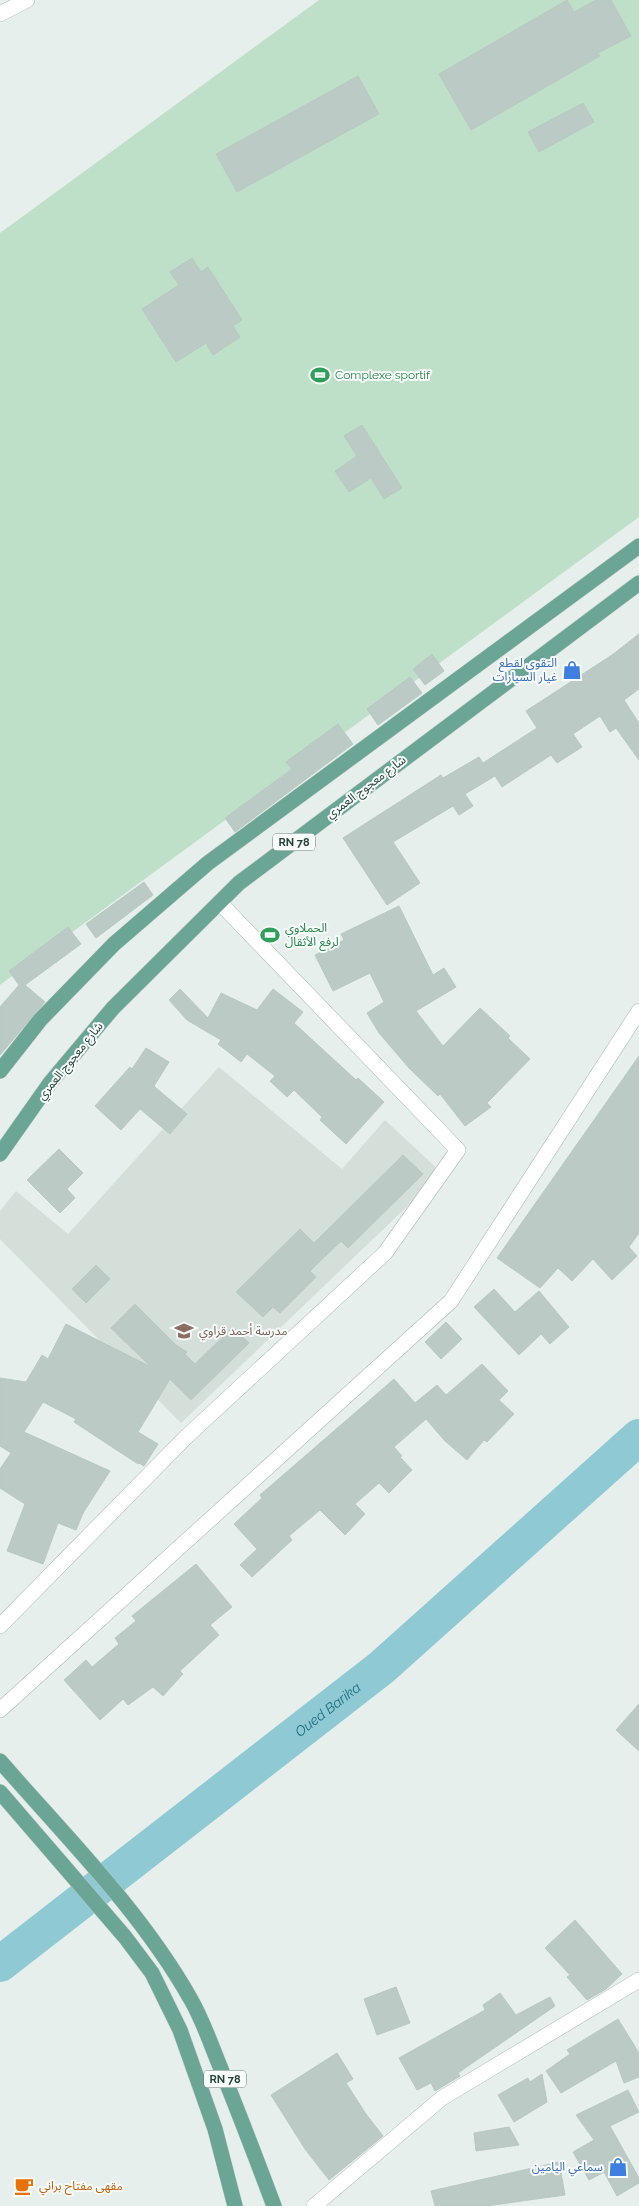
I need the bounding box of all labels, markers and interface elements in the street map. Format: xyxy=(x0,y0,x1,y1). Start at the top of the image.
sports icon: Complexe sportif xyxy=(309,364,331,386)
place label: Complexe sportif xyxy=(335,368,431,382)
place label: التقوى لقطع غيار السيارات xyxy=(493,656,557,684)
shop icon: التقوى لقطع غيار السيارات xyxy=(561,659,583,681)
street label: شارع معجوج العمري xyxy=(323,752,410,824)
road number: RN 78 xyxy=(273,834,315,850)
place label: الحملاوي لرفع الأثقال xyxy=(285,921,339,951)
sports icon: الحملاوي لرفع الأثقال xyxy=(259,924,281,946)
street label: شارع معجوج العمري xyxy=(34,1019,108,1104)
school or university icon: مدرسة أحمد قراوي xyxy=(173,1320,195,1342)
place label: مدرسة أحمد قراوي xyxy=(199,1323,287,1341)
water label: Oued Barika xyxy=(292,1679,364,1740)
road number: RN 78 xyxy=(204,2070,246,2088)
shop icon: سماعي اليامين xyxy=(607,2156,629,2178)
place label: سماعي اليامين xyxy=(532,2160,603,2177)
cafe icon: مقهى مفتاح براني xyxy=(13,2175,35,2197)
place label: مقهى مفتاح براني xyxy=(39,2179,123,2196)

